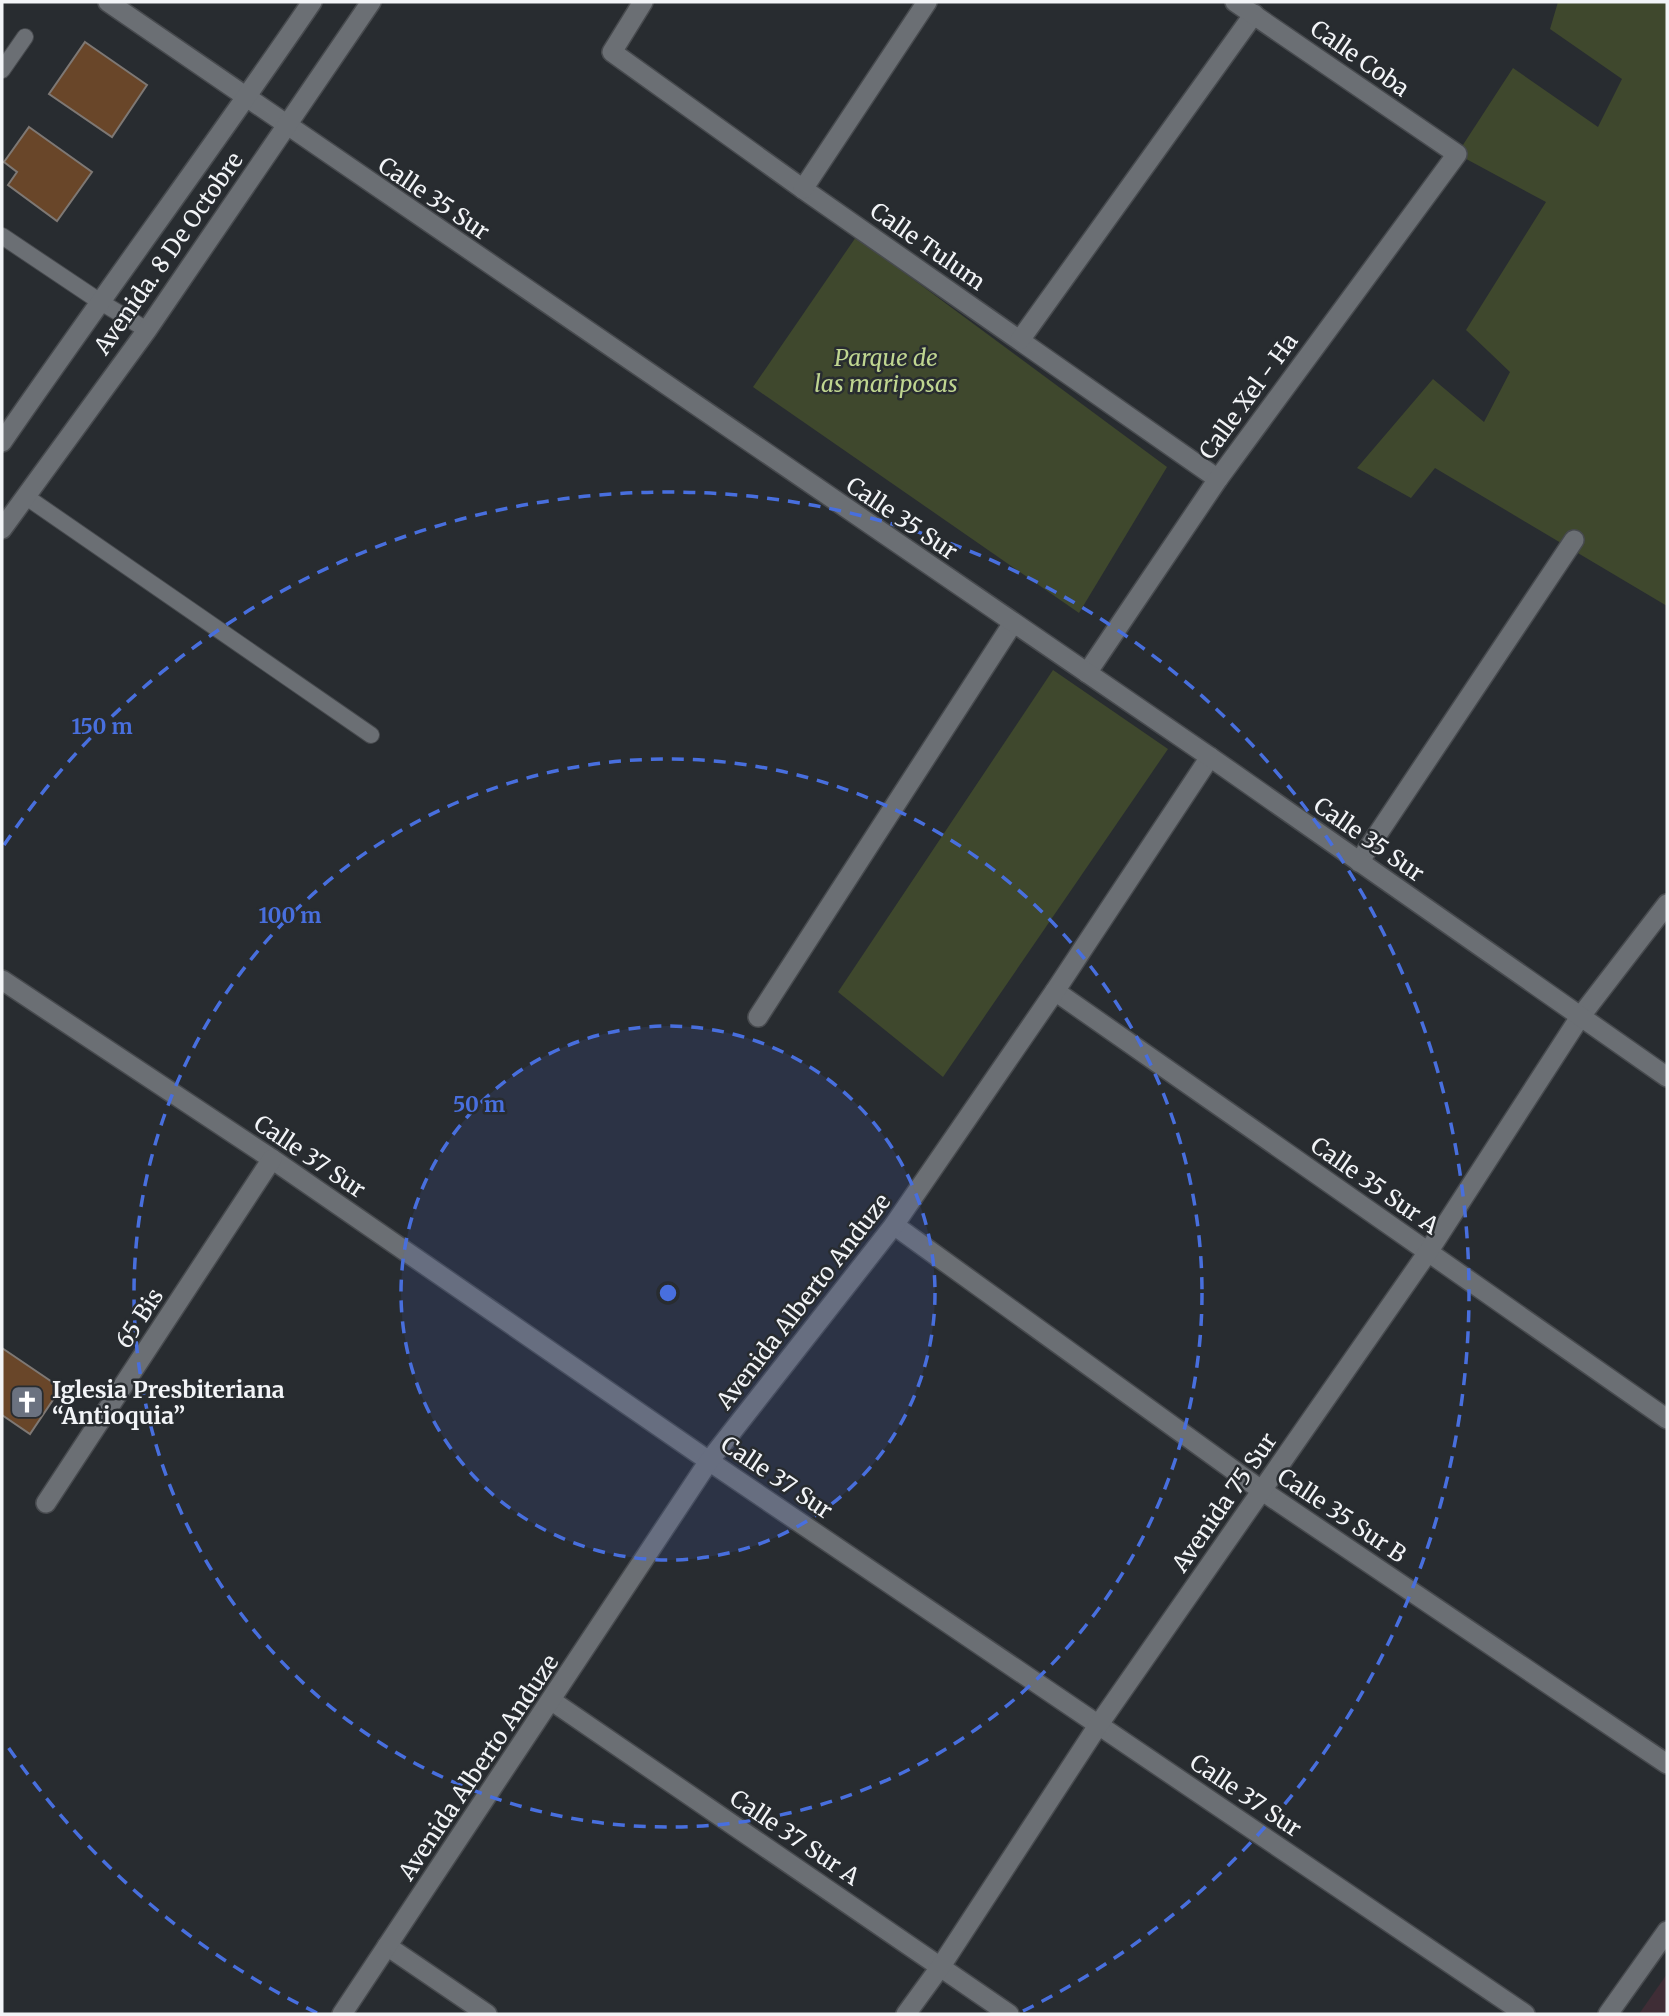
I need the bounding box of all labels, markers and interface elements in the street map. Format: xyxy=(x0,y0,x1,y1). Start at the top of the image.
street label: Calle Coba xyxy=(1305,13,1415,103)
street label: Avenida. 8 De Octobre xyxy=(87,146,249,361)
street label: Calle 35 Sur xyxy=(373,150,495,246)
street label: Calle Tulum xyxy=(865,196,991,296)
street label: Calle Xel - Ha xyxy=(1192,327,1304,465)
park label: Parque de las mariposas xyxy=(814,343,958,398)
street label: Calle 35 Sur xyxy=(841,470,963,566)
text: 150 m xyxy=(71,713,133,740)
street label: Calle 35 Sur xyxy=(1308,790,1430,888)
text: 100 m xyxy=(259,902,321,929)
text: 50 m xyxy=(453,1091,505,1118)
street label: Calle 37 Sur xyxy=(249,1108,371,1204)
street label: Calle 35 Sur A xyxy=(1305,1130,1445,1240)
street label: Avenida Alberto Anduze xyxy=(709,1187,896,1415)
centre of rings xyxy=(656,1281,680,1305)
street label: 65 Bis xyxy=(109,1282,169,1354)
place label: Iglesia Presbiteriana “Antioquia” xyxy=(52,1375,285,1430)
church icon: Iglesia Presbiteriana “Antioquia” xyxy=(8,1383,46,1421)
street label: Avenida 75 Sur xyxy=(1165,1427,1283,1578)
street label: Calle 37 Sur xyxy=(716,1429,838,1525)
street label: Calle 35 Sur B xyxy=(1272,1461,1412,1569)
street label: Avenida Alberto Anduze xyxy=(391,1649,564,1886)
street label: Calle 37 Sur xyxy=(1185,1747,1307,1843)
street label: Calle 37 Sur A xyxy=(725,1783,866,1891)

